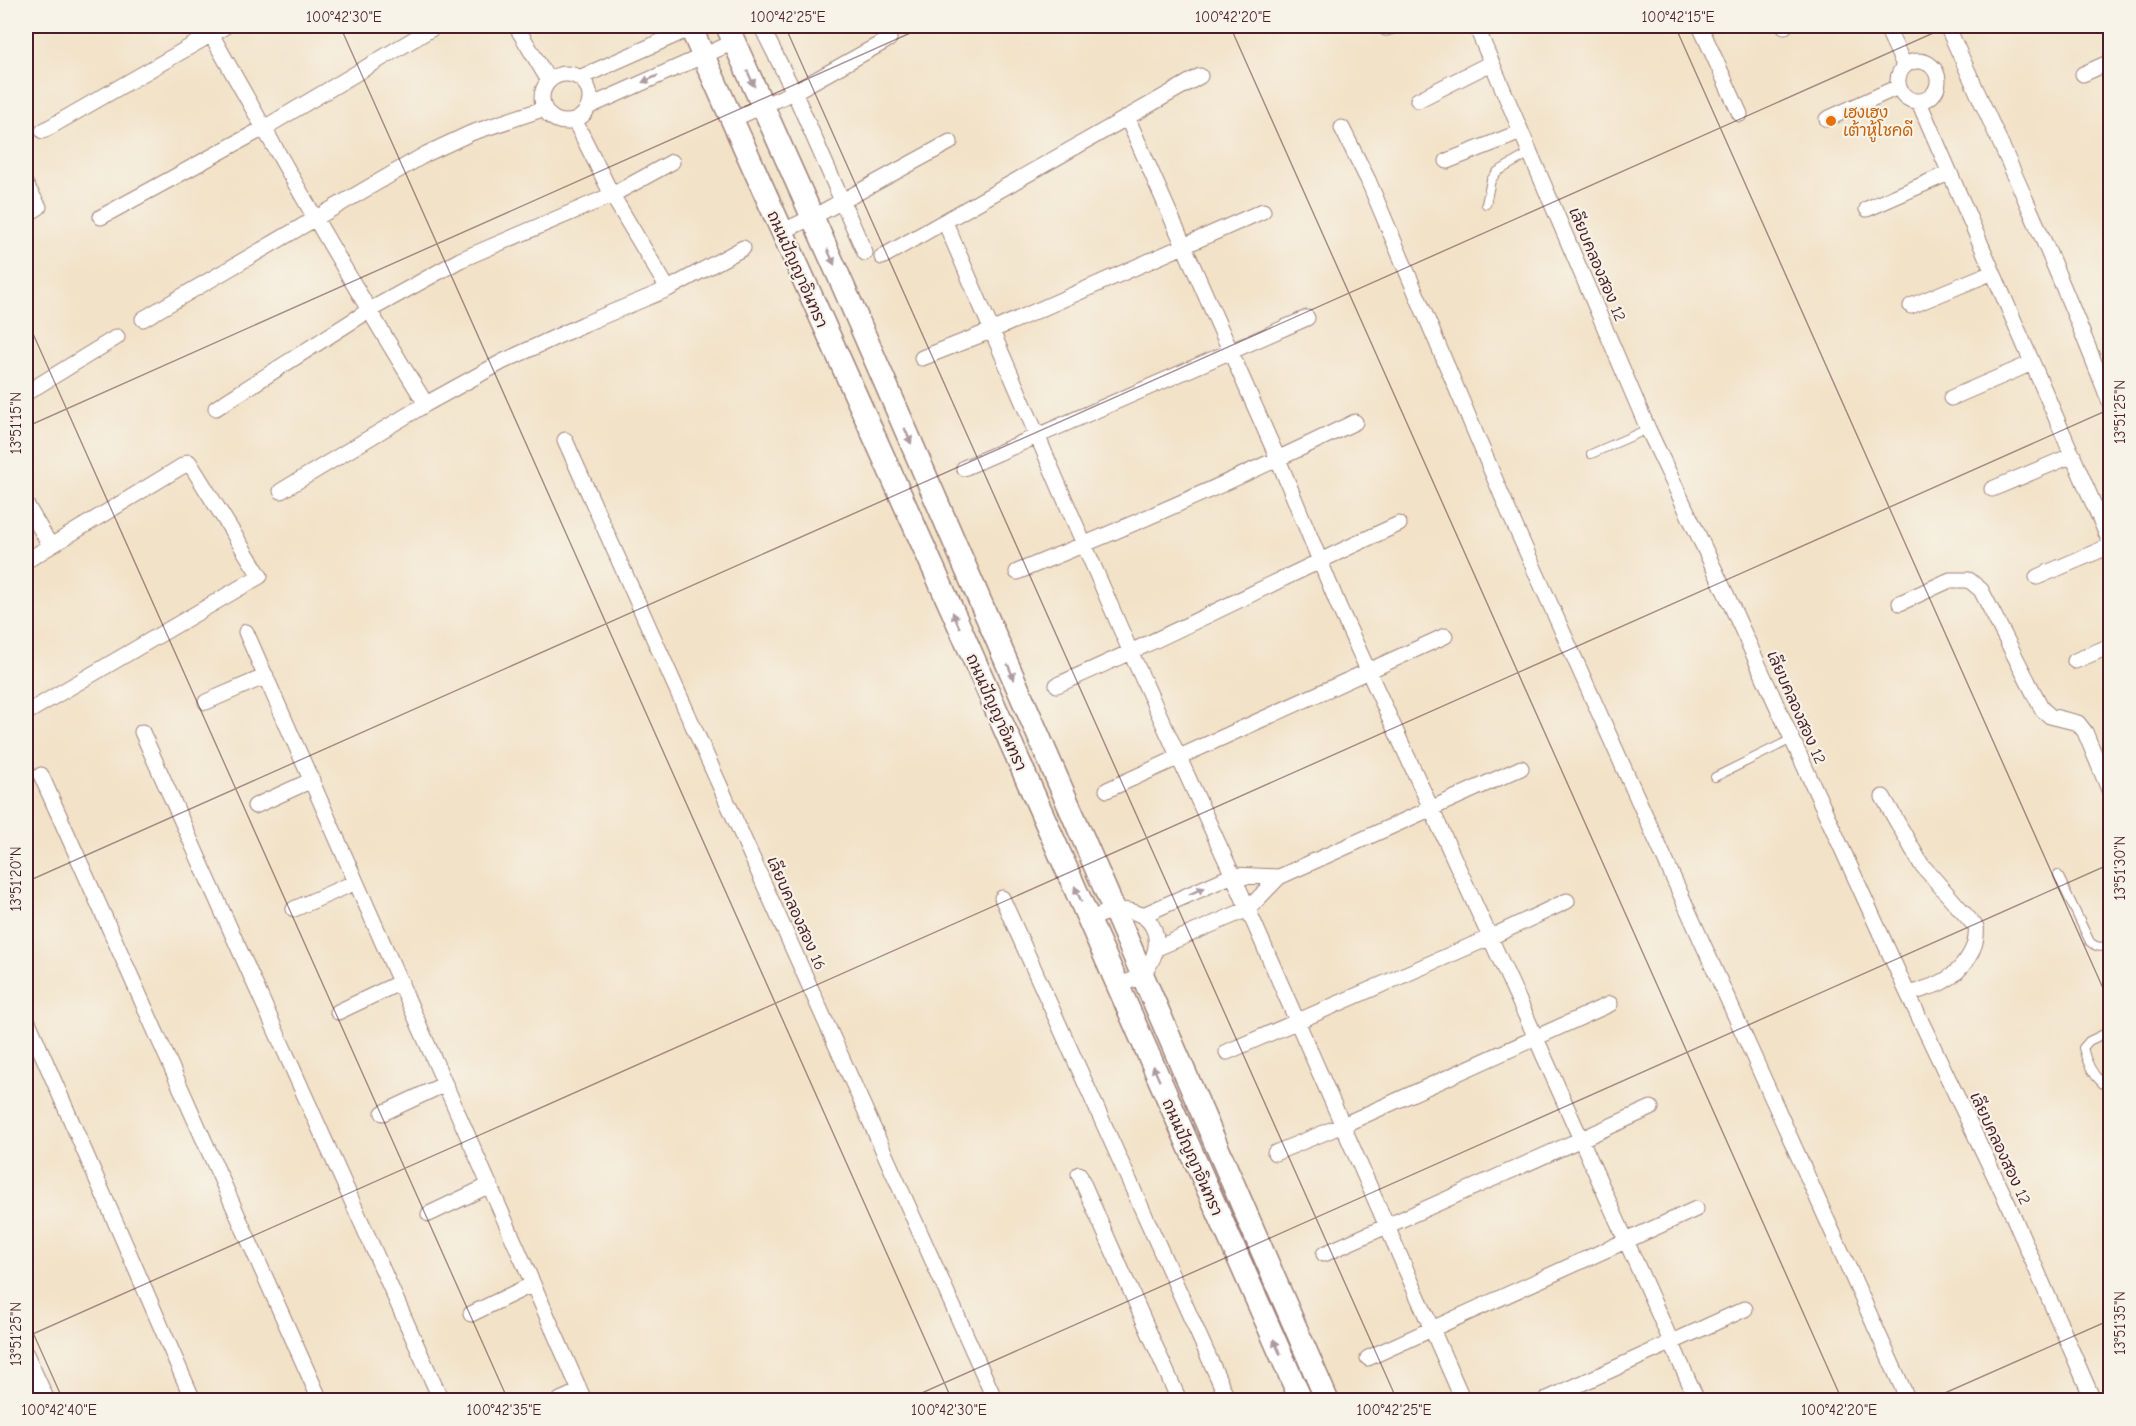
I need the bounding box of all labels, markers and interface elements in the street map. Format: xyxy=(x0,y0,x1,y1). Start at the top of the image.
text: 100°42'30"E xyxy=(306,8,382,26)
text: 100°42'25"E xyxy=(750,8,826,26)
text: 100°42'20"E xyxy=(1195,8,1271,26)
text: 100°42'15"E xyxy=(1641,8,1715,26)
one-way arrow xyxy=(746,70,756,88)
one-way arrow xyxy=(641,75,659,84)
place label: เฮงเฮง เต้าหู้โชคดี xyxy=(1843,104,1913,143)
marker: เฮงเฮง เต้าหู้โชคดี xyxy=(1824,114,1838,128)
street label: เลียบคลองสอง 12 xyxy=(1565,204,1631,324)
street label: ถนนปัญญาอินทรา xyxy=(763,207,833,331)
one-way arrow xyxy=(826,248,835,265)
text: 13°51'25"N xyxy=(2111,380,2129,444)
text: 13°51'15"N xyxy=(7,392,25,454)
one-way arrow xyxy=(904,427,913,444)
one-way arrow xyxy=(952,611,961,628)
street label: เลียบคลองสอง 12 xyxy=(1763,647,1831,767)
street label: ถนนปัญญาอินทรา xyxy=(962,650,1032,774)
one-way arrow xyxy=(1006,664,1016,682)
text: 13°51'30"N xyxy=(2111,836,2129,900)
text: 13°51'20"N xyxy=(7,846,25,912)
street label: เลียบคลองสอง 16 xyxy=(763,853,831,973)
one-way arrow xyxy=(1073,885,1082,903)
one-way arrow xyxy=(1188,886,1206,895)
one-way arrow xyxy=(1152,1064,1161,1081)
street label: เลียบคลองสอง 12 xyxy=(1966,1089,2036,1207)
street label: ถนนปัญญาอินทรา xyxy=(1158,1095,1228,1219)
text: 13°51'35"N xyxy=(2111,1291,2129,1355)
text: 13°51'25"N xyxy=(7,1302,25,1366)
one-way arrow xyxy=(1272,1338,1282,1356)
text: 100°42'40"E xyxy=(21,1401,97,1419)
text: 100°42'35"E xyxy=(467,1401,541,1419)
text: 100°42'30"E xyxy=(911,1401,987,1419)
text: 100°42'25"E xyxy=(1356,1401,1432,1419)
text: 100°42'20"E xyxy=(1801,1401,1877,1419)

